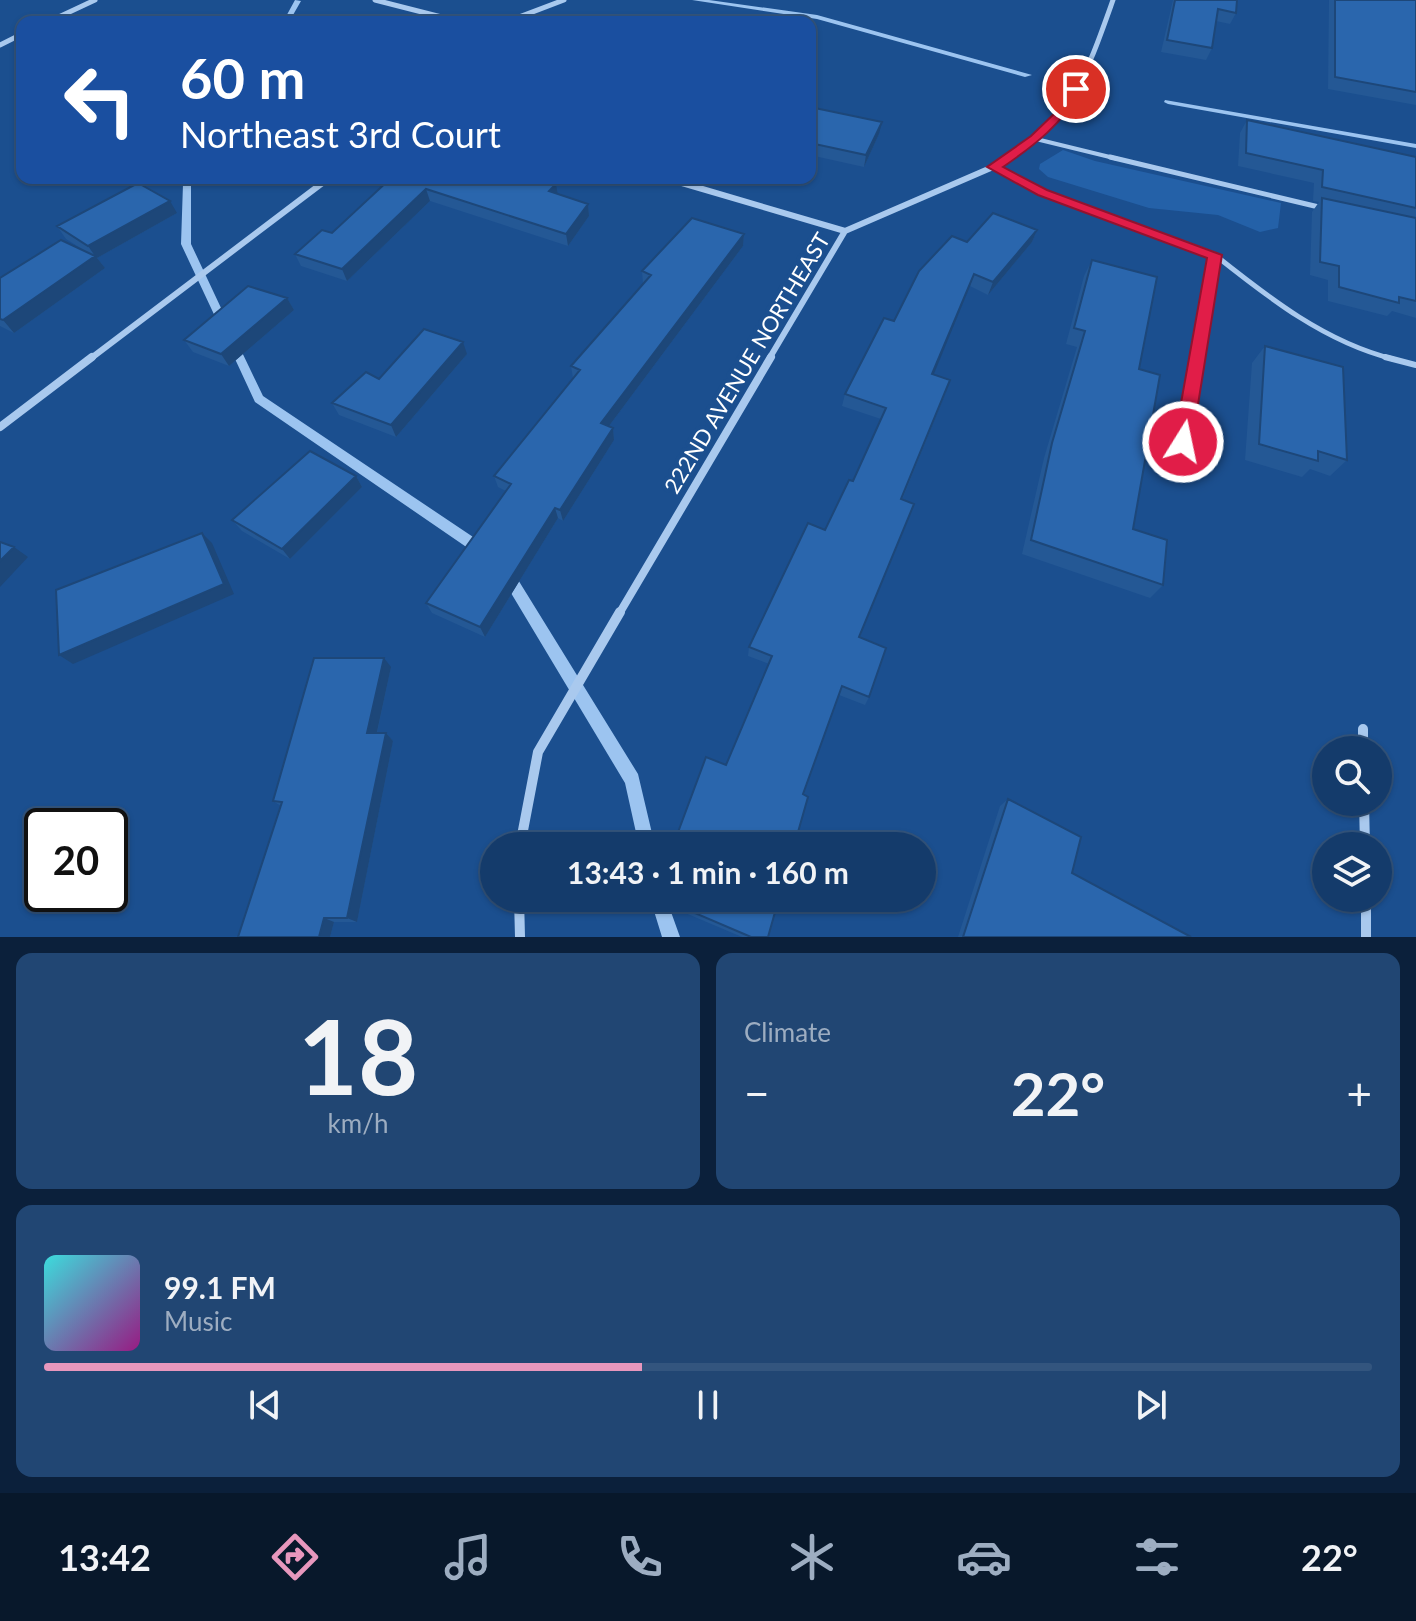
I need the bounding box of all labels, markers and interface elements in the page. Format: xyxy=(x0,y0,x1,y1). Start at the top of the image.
text: 60 m xyxy=(180,44,305,111)
icon: left xyxy=(48,48,152,152)
pin xyxy=(1042,55,1110,123)
icon: arrive xyxy=(1054,67,1098,111)
text: Northeast 3rd Court xyxy=(180,112,501,156)
street label: 222ND AVENUE NORTHEAST xyxy=(658,228,835,498)
position arrow xyxy=(1141,400,1225,484)
map controls xyxy=(1312,736,1392,912)
button: search xyxy=(1312,736,1392,816)
speed limit sign: 20 xyxy=(24,808,128,912)
button: layers xyxy=(1312,832,1392,912)
text: 13:43 · 1 min · 160 m xyxy=(567,854,849,890)
text: 18 xyxy=(298,992,418,1117)
text: Climate xyxy=(744,1016,831,1048)
text: 22° xyxy=(1011,1057,1105,1129)
text: − xyxy=(744,1067,770,1119)
text: + xyxy=(1346,1067,1372,1119)
text: km/h xyxy=(328,1107,388,1139)
text: 99.1 FM xyxy=(164,1269,276,1305)
text: Music xyxy=(164,1305,232,1337)
icon: previous xyxy=(243,1383,287,1427)
icon: pause xyxy=(686,1383,730,1427)
icon: next xyxy=(1129,1383,1173,1427)
icon: directions xyxy=(267,1529,323,1585)
icon: music xyxy=(440,1529,496,1585)
icon: phone xyxy=(612,1529,668,1585)
icon: climate xyxy=(784,1529,840,1585)
icon: car xyxy=(956,1529,1012,1585)
icon: filters xyxy=(1129,1529,1185,1585)
text: 13:42 xyxy=(58,1535,151,1579)
text: 22° xyxy=(1301,1535,1358,1579)

